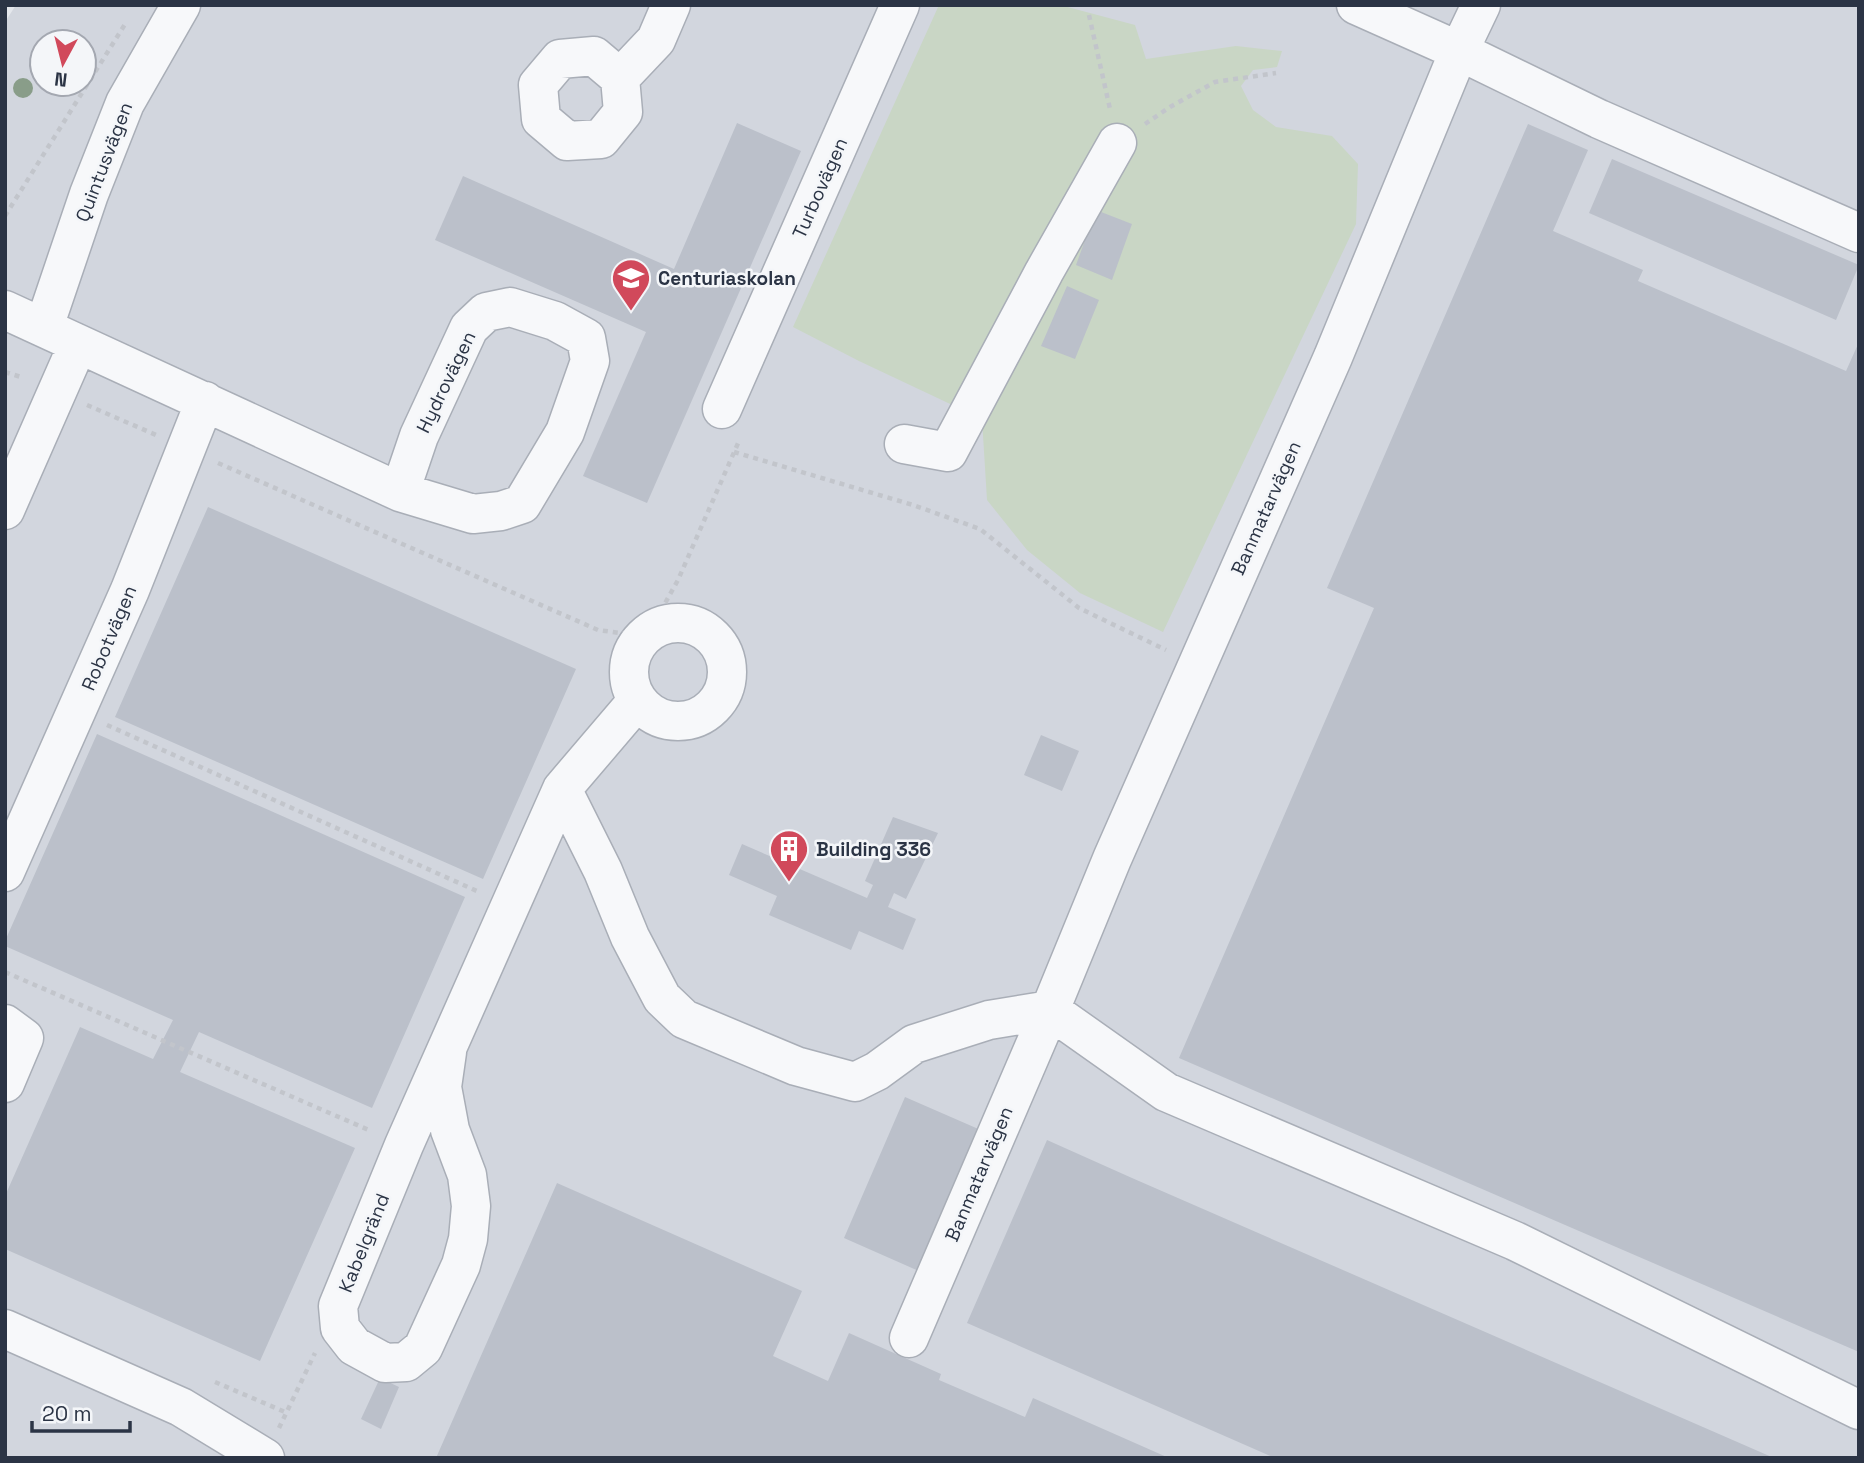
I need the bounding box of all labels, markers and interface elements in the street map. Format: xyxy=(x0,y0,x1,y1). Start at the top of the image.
north arrow xyxy=(28,28,98,98)
text: N xyxy=(53,66,69,93)
street label: Quintusvägen xyxy=(70,99,138,225)
street label: Turbovägen xyxy=(787,134,853,242)
school or university icon: Centuriaskolan xyxy=(610,257,652,312)
place label: Centuriaskolan xyxy=(658,266,796,291)
street label: Hydrovägen xyxy=(411,327,481,437)
street label: Banmatarvägen xyxy=(1225,437,1307,579)
street label: Robotvägen xyxy=(76,582,142,694)
building icon: Building 336 xyxy=(768,828,810,883)
place label: Building 336 xyxy=(816,837,931,862)
street label: Banmatarvägen xyxy=(939,1103,1019,1245)
street label: Kabelgränd xyxy=(333,1190,395,1296)
scale bar xyxy=(32,1390,130,1434)
text: 20 m xyxy=(42,1400,92,1427)

